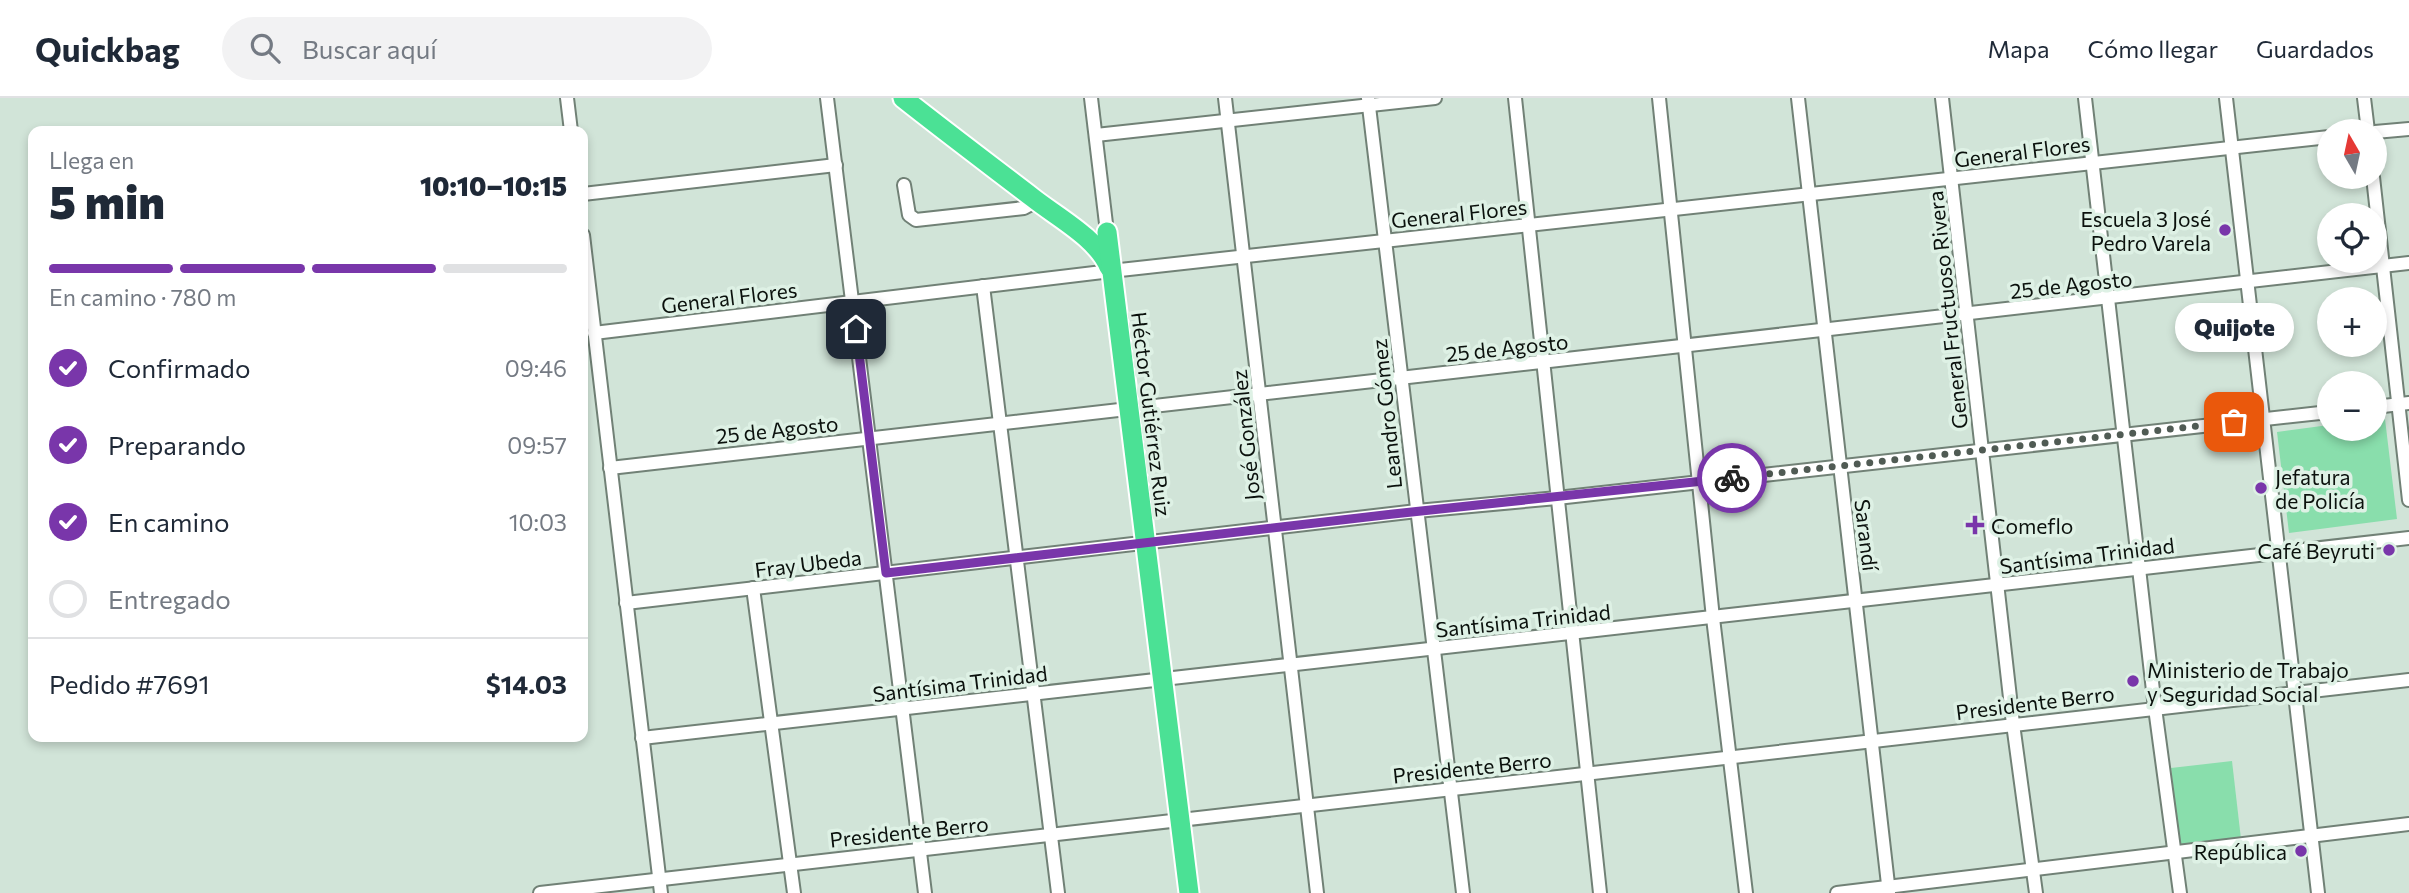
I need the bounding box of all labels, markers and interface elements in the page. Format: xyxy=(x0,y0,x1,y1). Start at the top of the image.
search box xyxy=(222,17,712,80)
text: Quickbag xyxy=(35,28,180,69)
icon: search xyxy=(246,29,284,67)
text: Buscar aquí xyxy=(302,33,437,64)
text: Mapa xyxy=(1987,34,2050,63)
text: Cómo llegar xyxy=(2088,34,2218,63)
text: Guardados xyxy=(2256,34,2374,63)
north arrow xyxy=(2317,119,2387,189)
map controls xyxy=(2317,119,2387,441)
street label: General Flores xyxy=(1953,130,2091,172)
text: Llega en xyxy=(49,146,134,174)
text: 10:10–10:15 xyxy=(420,170,567,201)
text: 5 min xyxy=(49,172,165,228)
street label: General Fructuoso Rivera xyxy=(1922,190,1972,430)
street label: General Flores xyxy=(1390,193,1528,233)
button: locate xyxy=(2317,203,2387,273)
place label: Escuela 3 José Pedro Varela xyxy=(2080,206,2211,255)
marker: Escuela 3 José Pedro Varela xyxy=(2217,222,2233,238)
street label: 25 de Agosto xyxy=(2009,265,2133,303)
street label: General Flores xyxy=(660,276,798,318)
text: En camino · 780 m xyxy=(49,283,236,311)
button: + xyxy=(2317,287,2387,357)
pin xyxy=(826,299,886,359)
callout: Quijote xyxy=(2174,303,2294,352)
icon: home xyxy=(837,310,875,348)
street label: Héctor Gutiérrez Ruiz xyxy=(1127,310,1177,518)
text: Quijote xyxy=(2194,313,2275,341)
street label: 25 de Agosto xyxy=(1445,328,1569,366)
street label: Leandro Gómez xyxy=(1366,338,1406,490)
icon: check xyxy=(49,349,87,387)
text: Confirmado xyxy=(108,352,250,383)
text: 09:46 xyxy=(505,354,567,382)
street label: José González xyxy=(1226,368,1264,502)
button: − xyxy=(2317,371,2387,441)
pin xyxy=(2204,392,2264,452)
icon: bag xyxy=(2215,403,2253,441)
street label: 25 de Agosto xyxy=(715,410,839,448)
icon: check xyxy=(49,426,87,464)
text: Preparando xyxy=(108,429,246,460)
text: 09:57 xyxy=(507,431,567,459)
courier xyxy=(1697,443,1767,513)
icon: bike xyxy=(1713,459,1751,497)
place label: Jefatura de Policía xyxy=(2275,464,2365,513)
marker: Jefatura de Policía xyxy=(2253,480,2269,496)
street label: Sarandí xyxy=(1850,498,1884,573)
icon: check xyxy=(49,503,87,541)
text: En camino xyxy=(108,506,230,537)
text: 10:03 xyxy=(509,508,567,536)
place label: Comeflo xyxy=(1991,513,2073,538)
marker: Comeflo xyxy=(1965,515,1985,535)
street label: Santísima Trinidad xyxy=(1998,532,2176,578)
place label: Café Beyruti xyxy=(2257,538,2375,563)
marker: Café Beyruti xyxy=(2381,542,2397,558)
street label: Fray Ubeda xyxy=(753,544,863,582)
text: Entregado xyxy=(108,583,231,614)
street label: Santísima Trinidad xyxy=(1434,598,1612,642)
place label: Ministerio de Trabajo y Seguridad Social xyxy=(2147,657,2349,706)
street label: Santísima Trinidad xyxy=(871,660,1049,706)
text: Pedido #7691 xyxy=(49,668,210,699)
text: $14.03 xyxy=(486,668,567,699)
marker: Ministerio de Trabajo y Seguridad Social xyxy=(2125,673,2141,689)
street label: Presidente Berro xyxy=(1954,680,2116,724)
street label: Presidente Berro xyxy=(1391,746,1553,788)
street label: Presidente Berro xyxy=(828,810,990,852)
place label: República xyxy=(2194,839,2287,864)
marker: República xyxy=(2293,843,2309,859)

